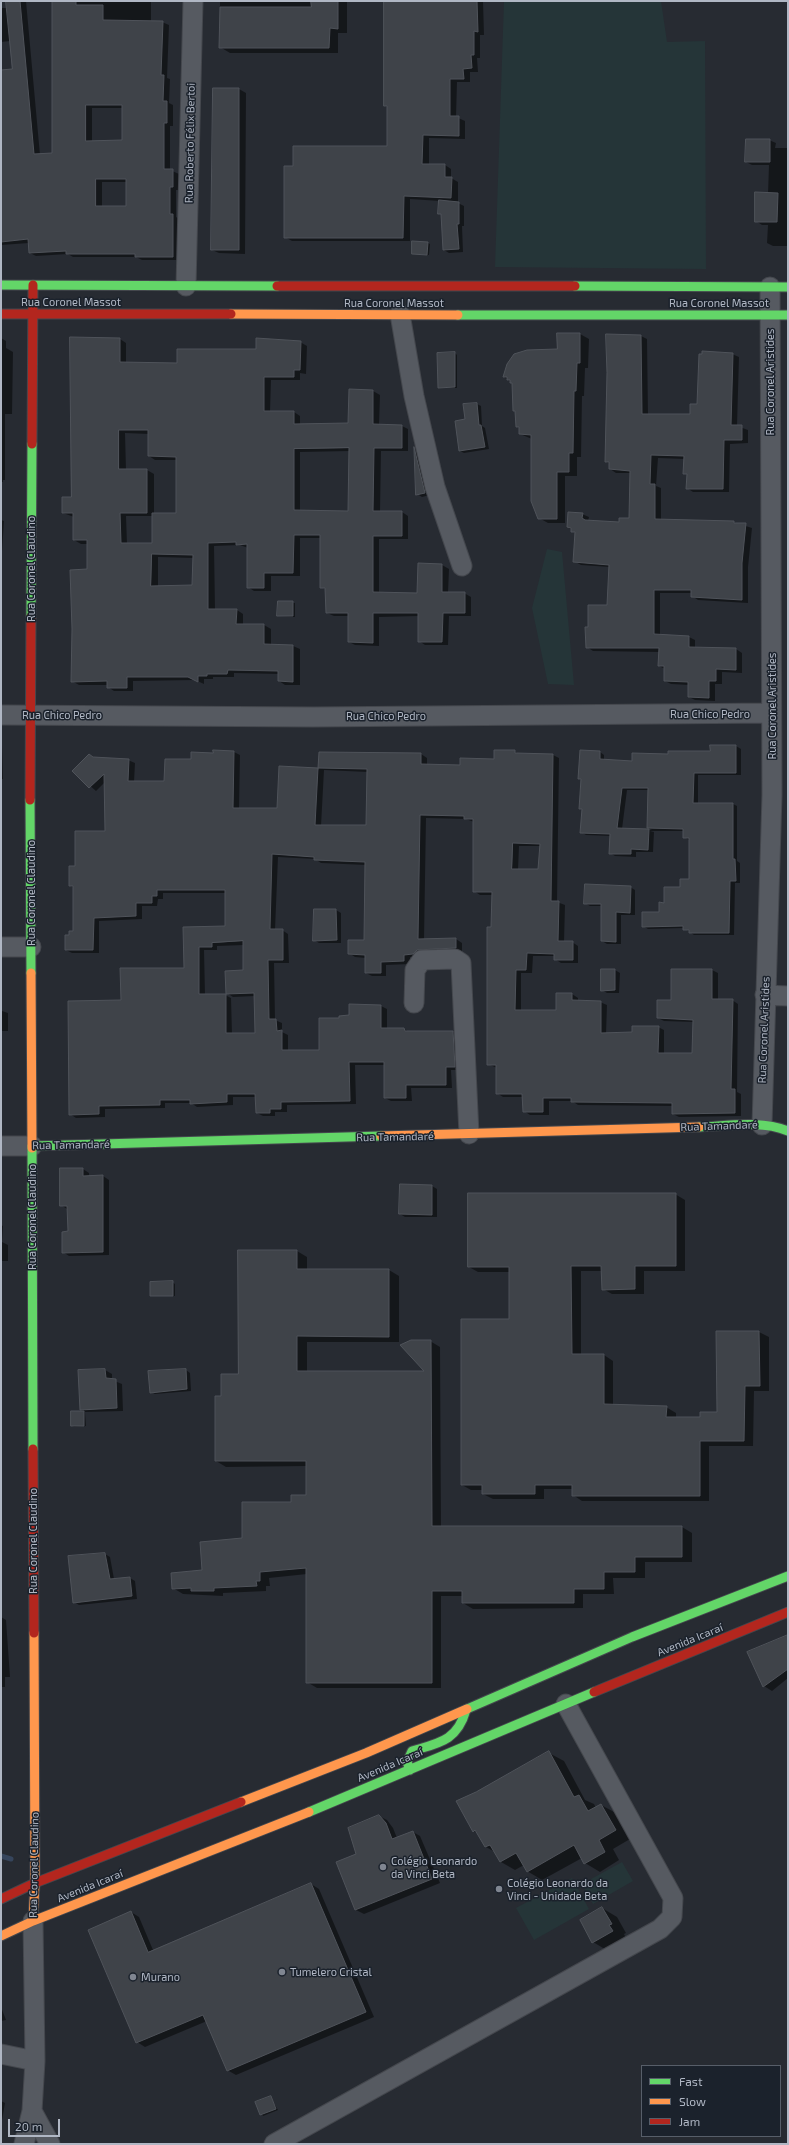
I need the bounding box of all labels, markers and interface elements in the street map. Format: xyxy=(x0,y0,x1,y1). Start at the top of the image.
street label: Rua Roberto Félix Bertoi xyxy=(182,83,198,203)
street label: Rua Coronel Massot xyxy=(21,295,121,309)
street label: Rua Coronel Massot xyxy=(344,296,444,310)
street label: Rua Coronel Massot xyxy=(669,296,769,310)
street label: Rua Coronel Aristides xyxy=(763,329,777,435)
street label: Rua Coronel Claudino xyxy=(24,516,38,622)
street label: Rua Coronel Aristides xyxy=(765,653,779,759)
street label: Rua Chico Pedro xyxy=(670,707,750,721)
street label: Rua Chico Pedro xyxy=(22,708,102,722)
street label: Rua Chico Pedro xyxy=(346,709,426,723)
street label: Rua Coronel Claudino xyxy=(24,840,38,946)
street label: Rua Coronel Aristides xyxy=(756,976,772,1084)
street label: Rua Tamandaré xyxy=(680,1118,758,1134)
street label: Rua Tamandaré xyxy=(356,1130,434,1144)
street label: Rua Tamandaré xyxy=(32,1138,110,1152)
street label: Rua Coronel Claudino xyxy=(25,1164,39,1270)
street label: Rua Coronel Claudino xyxy=(26,1488,40,1594)
street label: Avenida Icaraí xyxy=(655,1621,725,1659)
street label: Avenida Icaraí xyxy=(355,1745,425,1785)
street label: Rua Coronel Claudino xyxy=(26,1812,42,1918)
place label: Colégio Leonardo da Vinci Beta xyxy=(391,1854,477,1880)
marker: Colégio Leonardo da Vinci Beta xyxy=(378,1862,388,1872)
street label: Avenida Icaraí xyxy=(55,1867,125,1905)
place label: Colégio Leonardo da Vinci - Unidade Beta xyxy=(507,1876,608,1902)
marker: Colégio Leonardo da Vinci - Unidade Beta xyxy=(494,1884,504,1894)
place label: Tumelero Cristal xyxy=(290,1965,372,1979)
marker: Tumelero Cristal xyxy=(277,1967,287,1977)
place label: Murano xyxy=(141,1970,180,1984)
marker: Murano xyxy=(128,1972,138,1982)
legend xyxy=(641,2065,781,2137)
text: Fast xyxy=(679,2074,702,2088)
text: Slow xyxy=(679,2094,706,2108)
scale bar xyxy=(10,2111,62,2137)
text: Jam xyxy=(679,2114,700,2128)
text: 20 m xyxy=(15,2119,42,2133)

